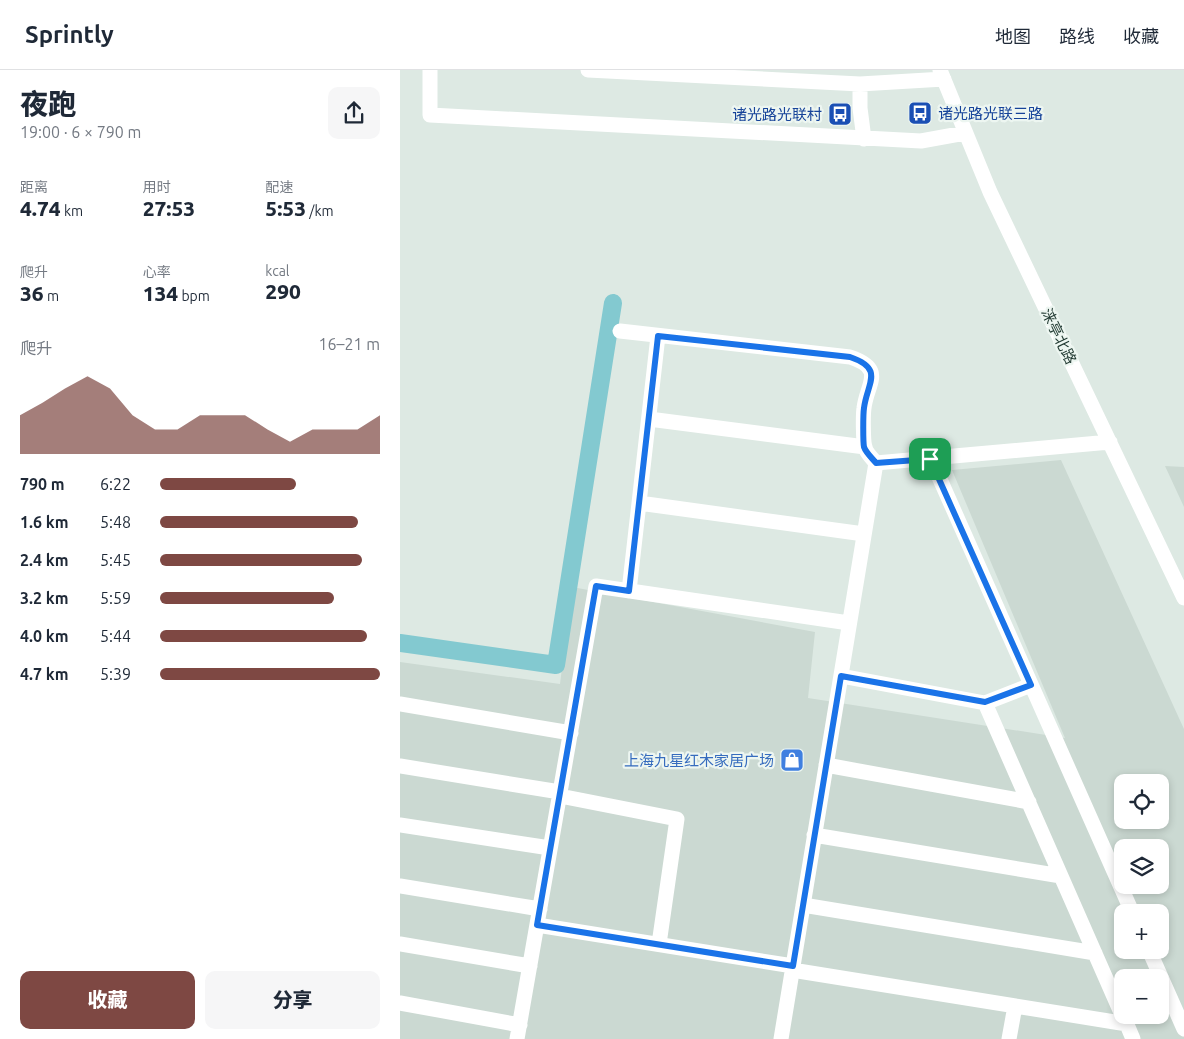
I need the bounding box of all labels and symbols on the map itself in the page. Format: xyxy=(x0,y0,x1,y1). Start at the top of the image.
bus stop icon: 诸光路光联三路 xyxy=(907,100,933,126)
bus stop icon: 诸光路光联村 xyxy=(827,101,853,127)
place label: 诸光路光联三路 xyxy=(938,105,1043,122)
place label: 诸光路光联村 xyxy=(732,106,822,123)
street label: 涞亭北路 xyxy=(1038,305,1080,367)
pin xyxy=(909,438,951,480)
shop icon: 上海九星红木家居广场 xyxy=(779,747,805,773)
place label: 上海九星红木家居广场 xyxy=(624,752,774,769)

